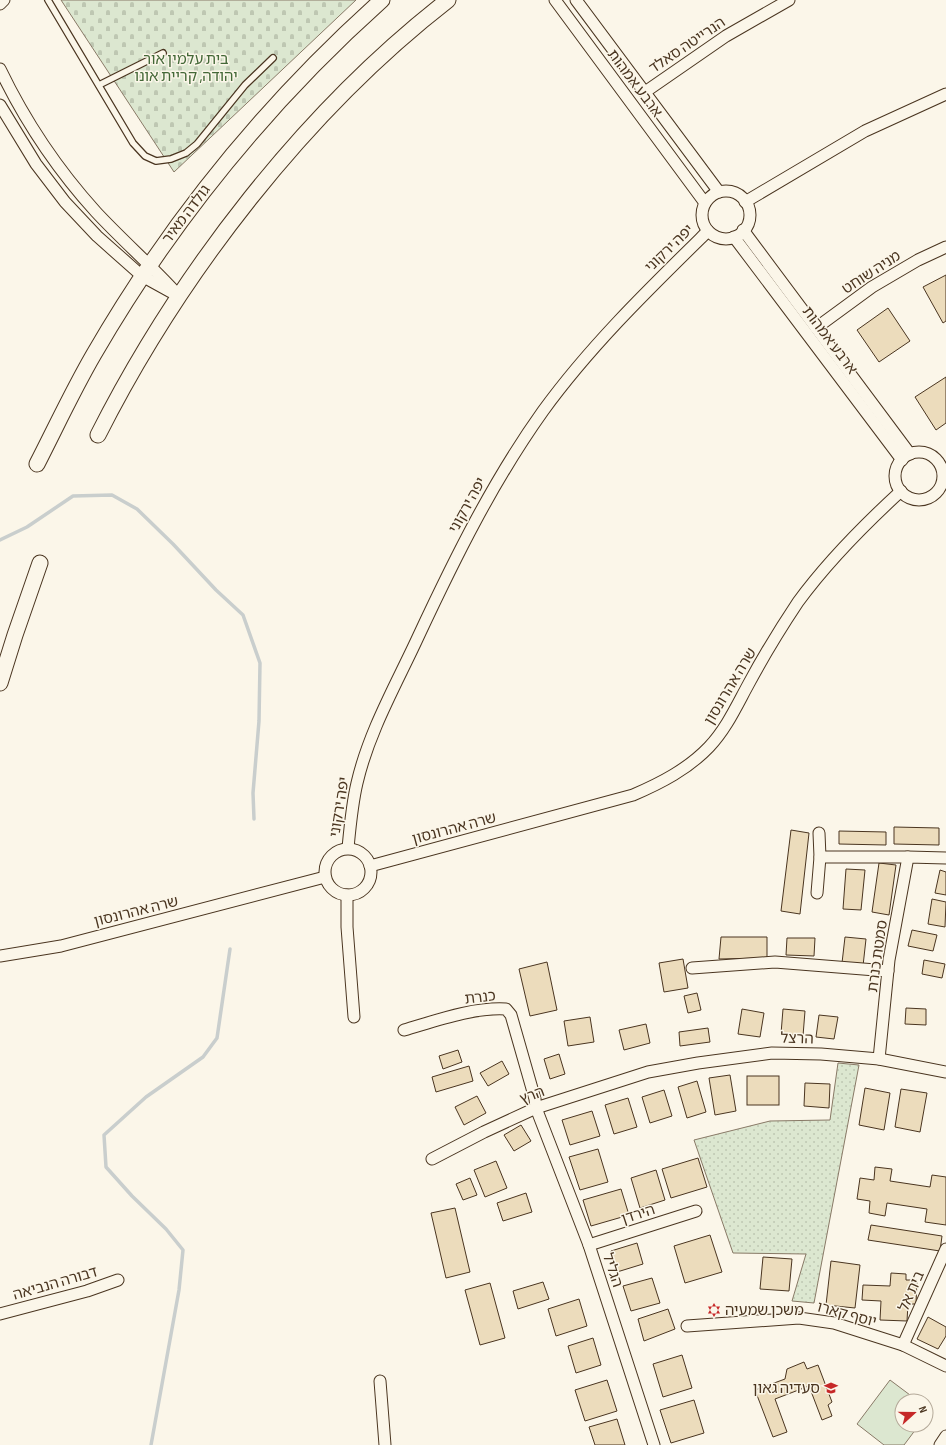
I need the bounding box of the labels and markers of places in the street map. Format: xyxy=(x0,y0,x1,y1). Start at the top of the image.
place label: משכן שמעיה xyxy=(725,1301,804,1320)
synagogue icon: משכן שמעיה xyxy=(706,1302,722,1318)
place label: סעדיה גאון xyxy=(753,1379,820,1398)
school or university icon: סעדיה גאון xyxy=(823,1380,839,1396)

